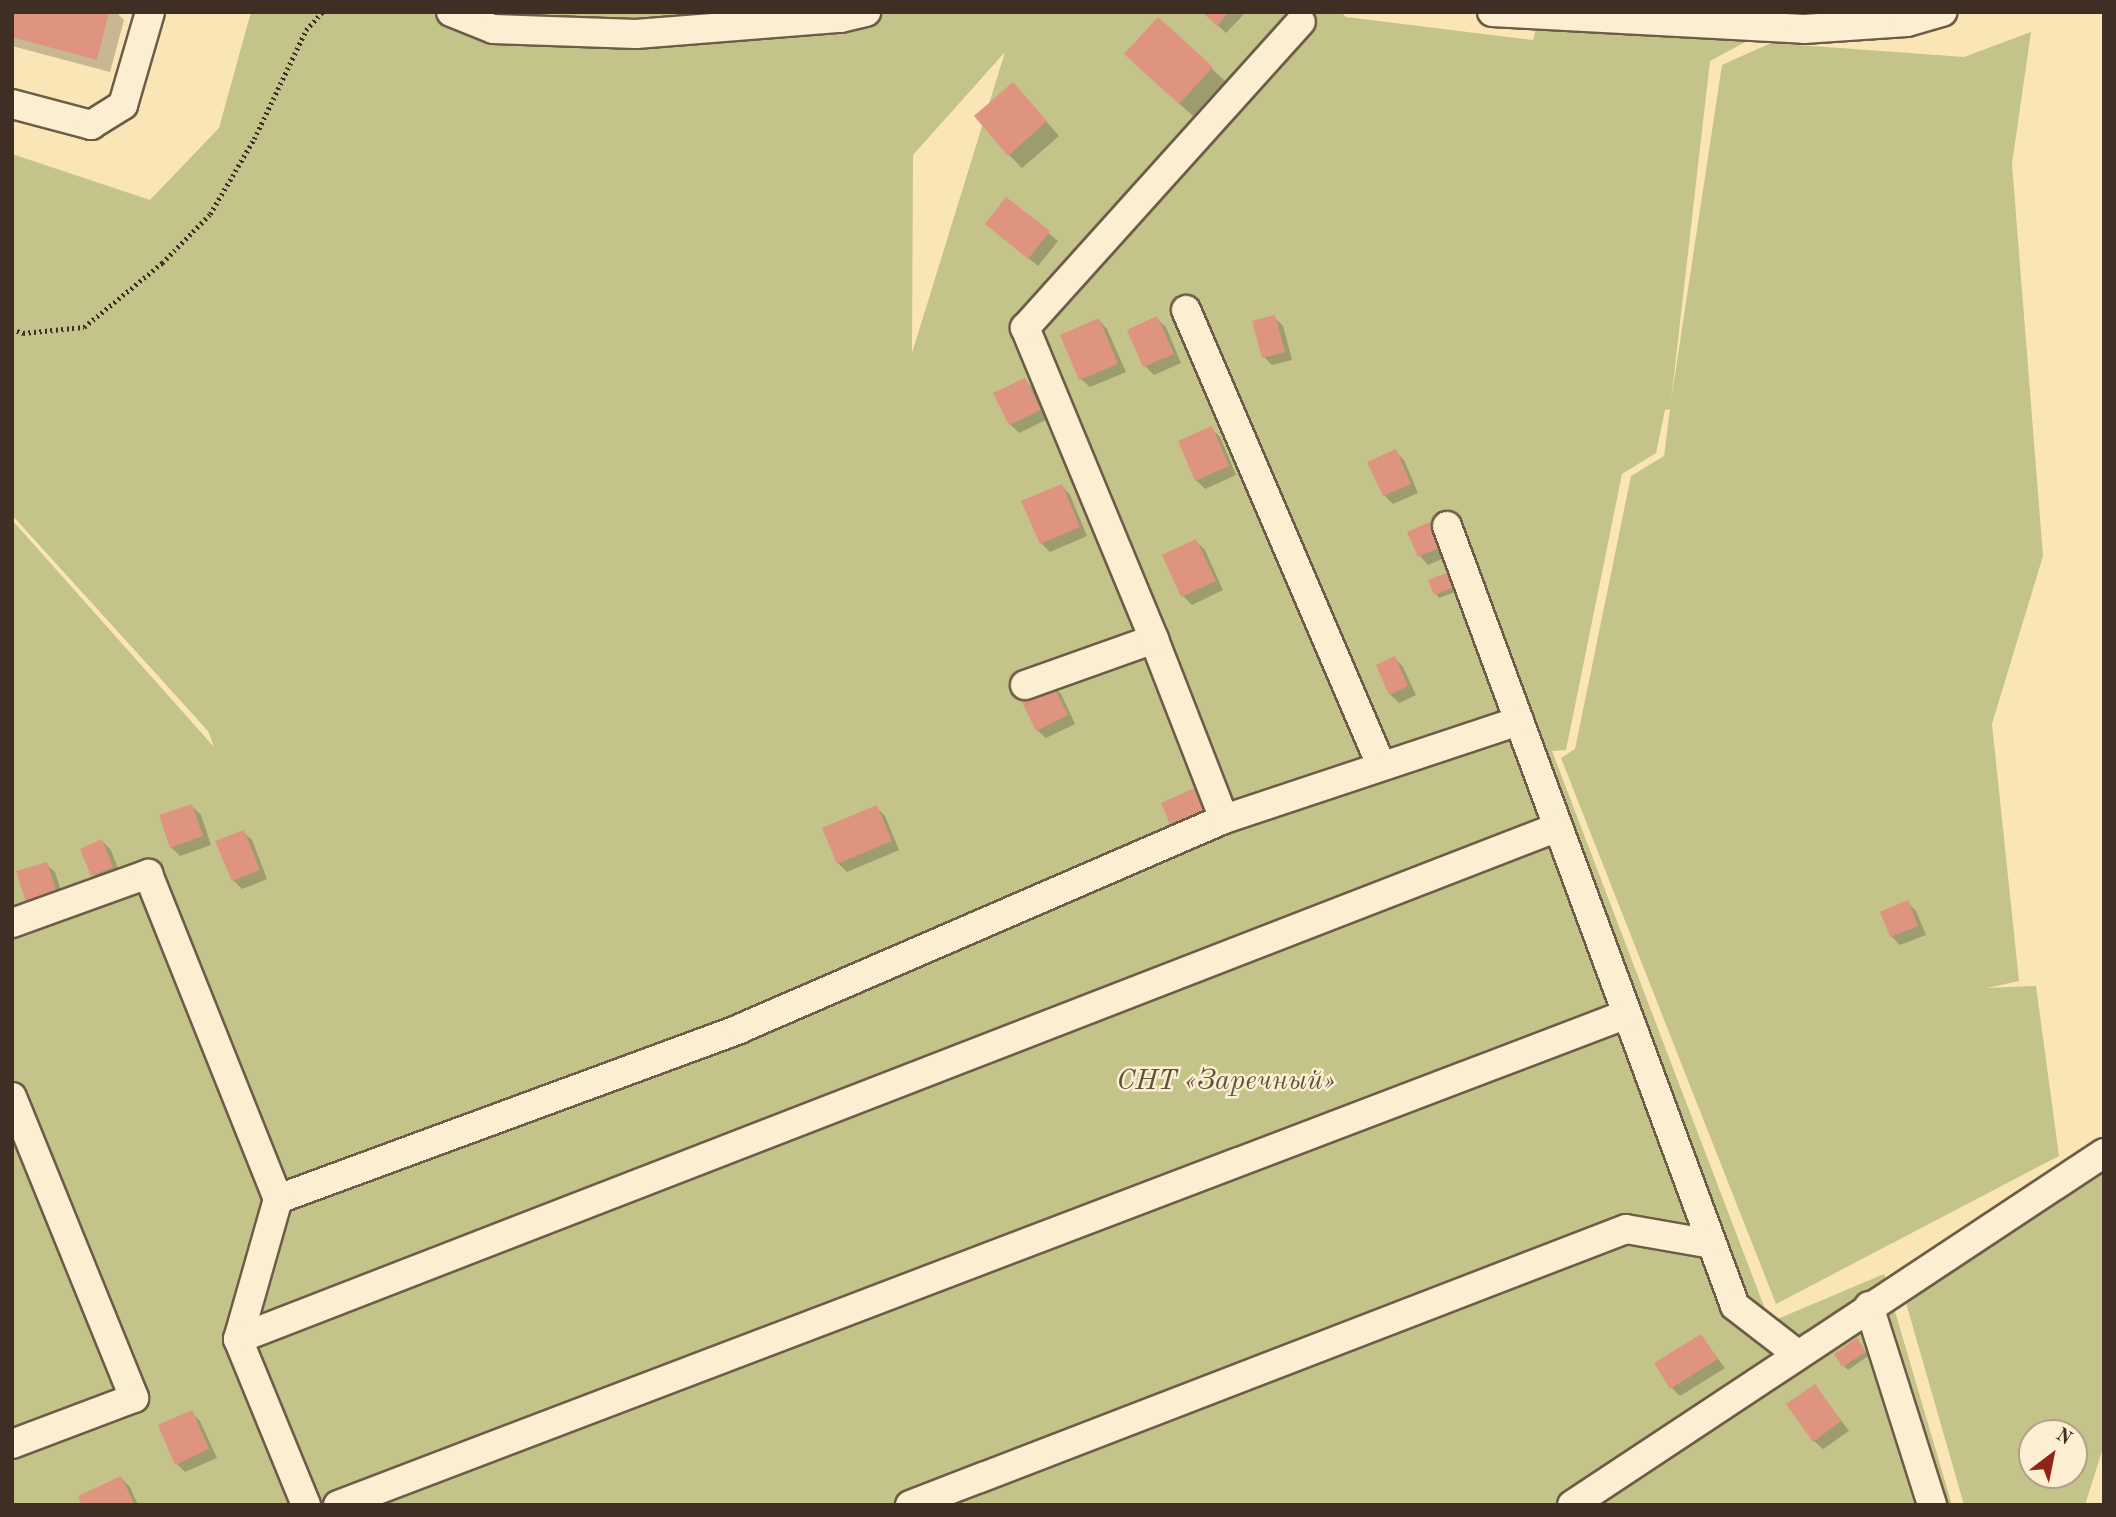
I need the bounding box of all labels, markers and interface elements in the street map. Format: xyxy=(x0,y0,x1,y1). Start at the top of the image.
park label: СНТ «Заречный» xyxy=(1117,1065,1335,1099)
north arrow xyxy=(2018,1419,2088,1489)
text: N xyxy=(2052,1426,2075,1449)

